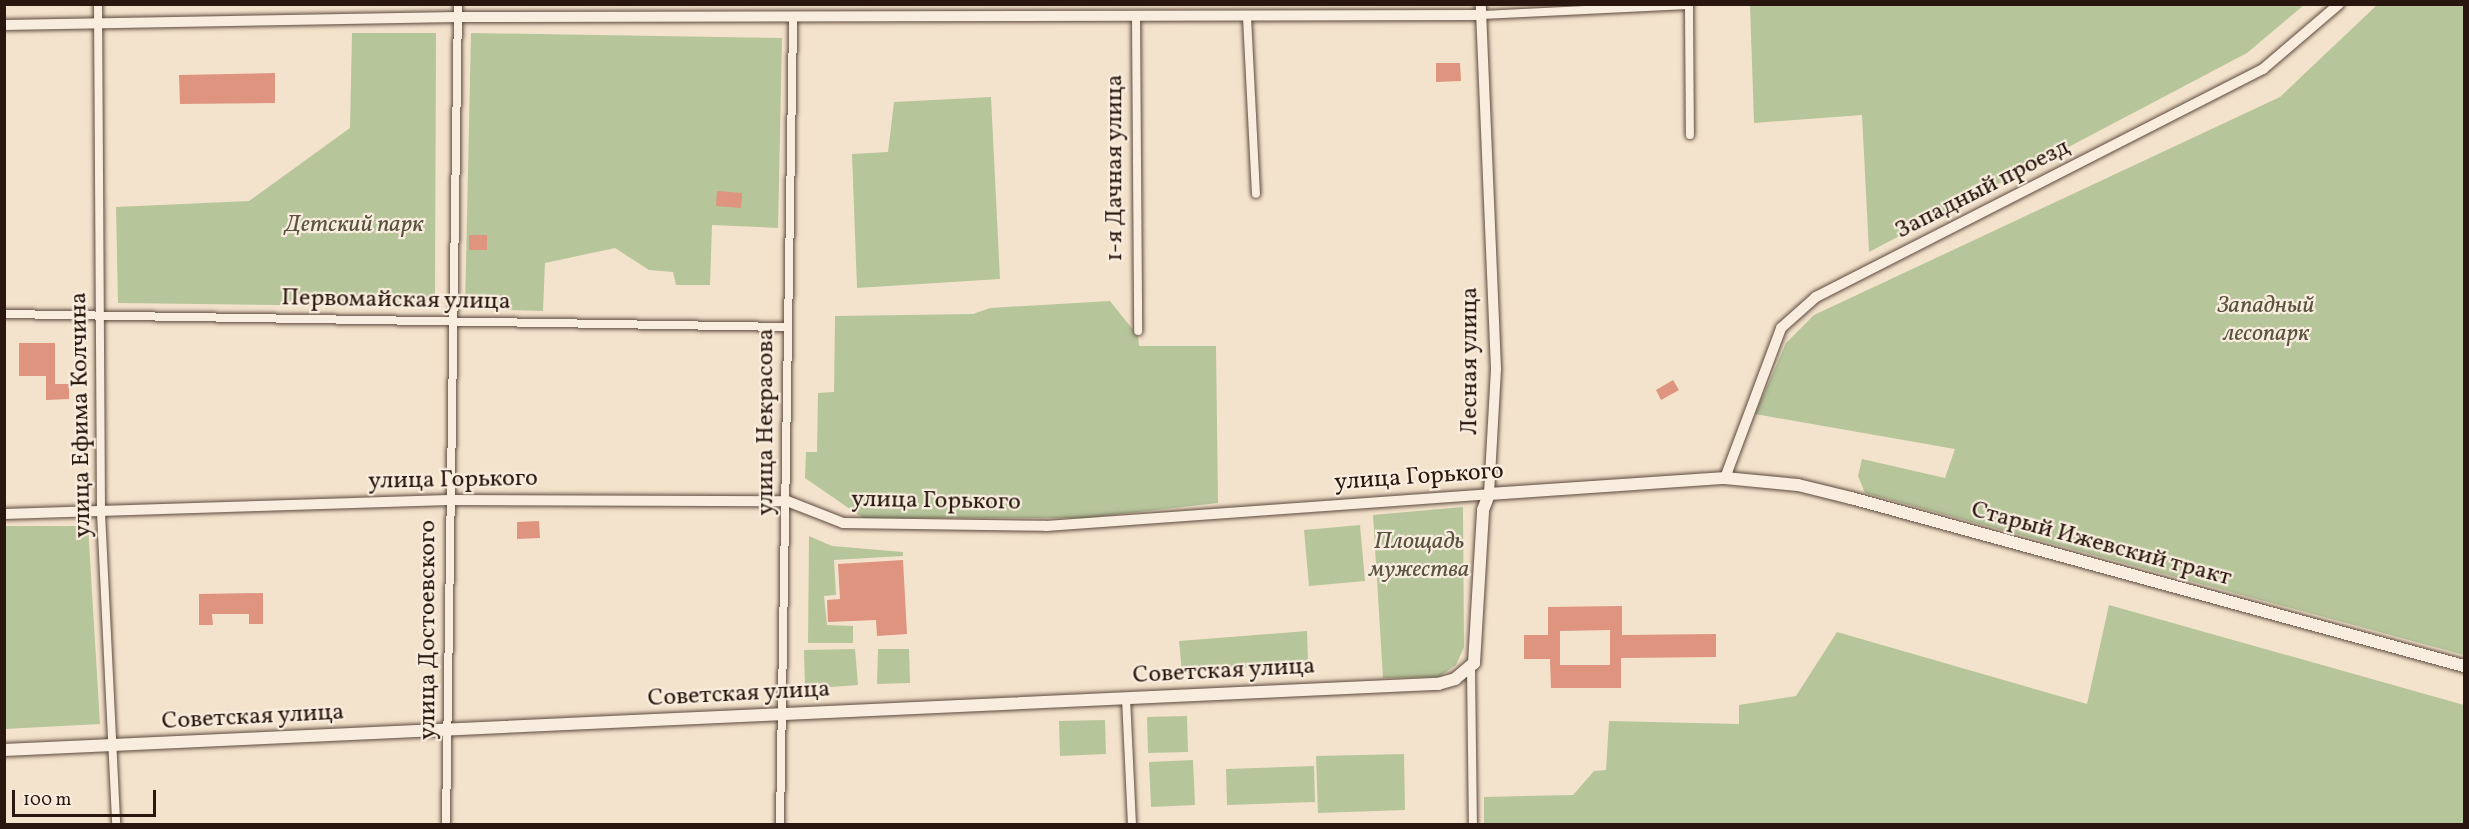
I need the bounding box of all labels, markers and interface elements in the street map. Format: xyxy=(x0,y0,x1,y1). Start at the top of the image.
street label: 1-я Дачная улица xyxy=(1102,74,1130,262)
street label: Западный проезд xyxy=(1891,134,2075,246)
park label: Детский парк xyxy=(285,212,423,240)
street label: Первомайская улица xyxy=(281,285,511,317)
street label: Лесная улица xyxy=(1457,286,1485,436)
street label: улица Ефима Колчина xyxy=(65,292,99,538)
park label: Западный лесопарк xyxy=(2217,293,2315,349)
street label: улица Некрасова xyxy=(753,328,781,516)
street label: улица Горького xyxy=(1333,458,1505,498)
street label: улица Горького xyxy=(368,465,538,497)
street label: улица Горького xyxy=(851,486,1021,518)
street label: Старый Ижевский тракт xyxy=(1967,496,2235,594)
street label: улица Достоевского xyxy=(415,520,443,740)
park label: Площадь мужества xyxy=(1369,529,1469,585)
street label: Советская улица xyxy=(1132,653,1316,691)
street label: Советская улица xyxy=(647,676,831,714)
street label: Советская улица xyxy=(161,699,345,737)
scale bar xyxy=(15,778,159,816)
text: 100 m xyxy=(23,788,72,813)

